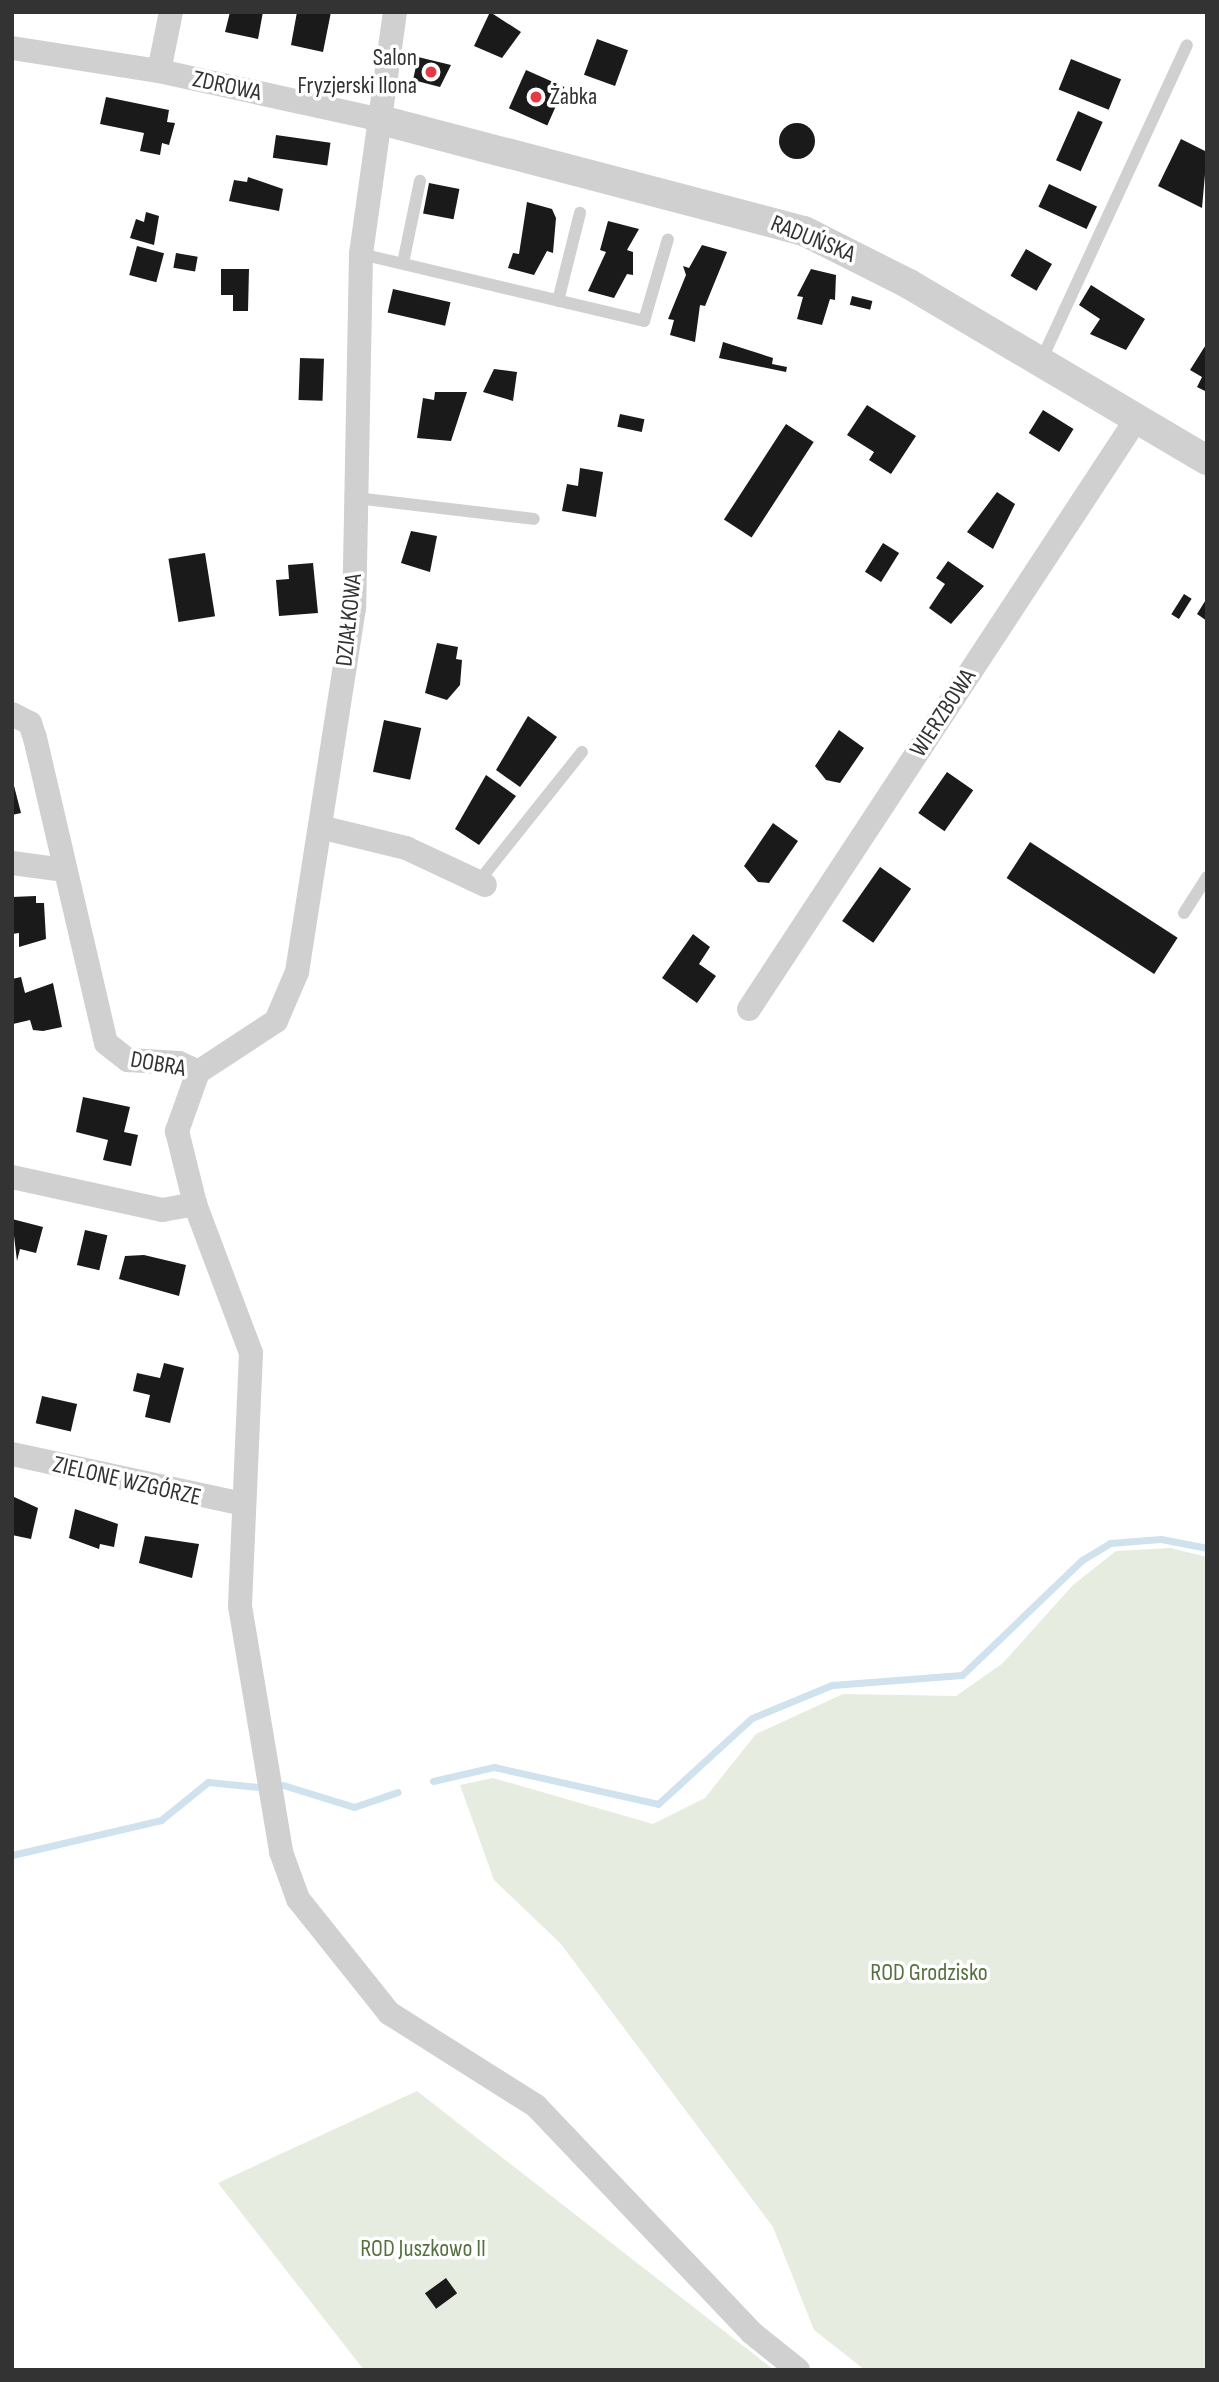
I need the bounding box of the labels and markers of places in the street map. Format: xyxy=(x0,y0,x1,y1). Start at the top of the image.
place label: Salon Fryzjerski Ilona xyxy=(298,44,417,100)
marker: Salon Fryzjerski Ilona xyxy=(423,64,439,80)
place label: Żabka xyxy=(550,83,597,111)
marker: Żabka xyxy=(528,89,544,105)

